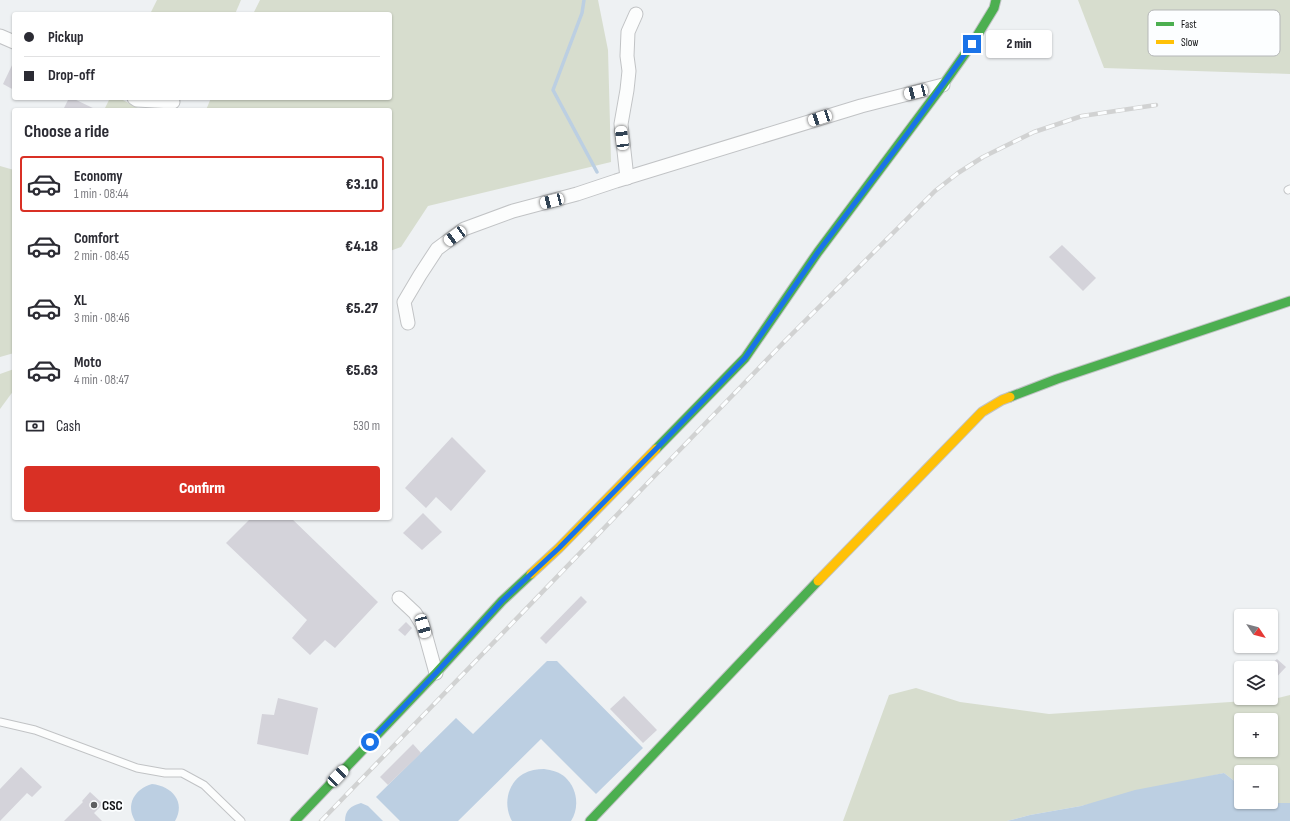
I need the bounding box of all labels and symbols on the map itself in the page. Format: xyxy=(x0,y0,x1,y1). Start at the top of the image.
legend xyxy=(1148,10,1280,56)
text: Fast xyxy=(1181,18,1197,31)
callout: 2 min xyxy=(986,30,1052,58)
route end xyxy=(963,35,981,53)
text: Slow xyxy=(1181,36,1198,49)
car xyxy=(903,83,929,101)
car xyxy=(807,109,833,127)
car xyxy=(615,125,629,151)
car xyxy=(539,192,565,210)
car xyxy=(442,224,468,248)
north arrow xyxy=(1234,609,1278,653)
car xyxy=(414,613,432,639)
route start xyxy=(361,733,379,751)
car xyxy=(325,763,351,789)
place label: CSC xyxy=(102,797,123,814)
marker: CSC xyxy=(89,800,99,810)

